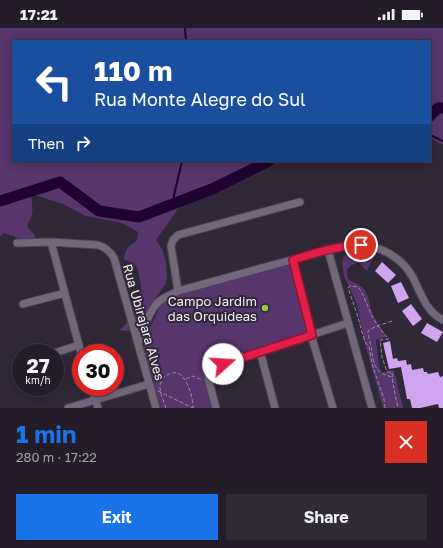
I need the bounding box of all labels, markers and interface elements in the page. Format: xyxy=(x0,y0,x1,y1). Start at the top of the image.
text: 17:21 xyxy=(20,5,58,23)
text: 110 m xyxy=(94,54,173,87)
icon: left xyxy=(28,56,80,108)
text: Rua Monte Alegre do Sul xyxy=(94,88,306,110)
icon: right xyxy=(72,132,94,154)
text: Then xyxy=(28,134,64,152)
pin xyxy=(344,228,378,262)
icon: arrive xyxy=(350,234,372,256)
street label: Rua Ubirajara Alves xyxy=(120,262,168,382)
place label: Campo Jardim das Orquideas xyxy=(168,293,257,324)
marker: Campo Jardim das Orquideas xyxy=(260,303,270,313)
position arrow xyxy=(202,343,244,385)
speed limit sign: 30 xyxy=(72,344,124,396)
text: 27 xyxy=(26,353,50,377)
text: km/h xyxy=(25,374,51,386)
text: 1 min xyxy=(16,419,76,448)
button: close xyxy=(385,421,427,463)
text: 280 m · 17:22 xyxy=(16,449,97,465)
button: Exit xyxy=(16,494,218,540)
button: Share xyxy=(226,494,427,540)

